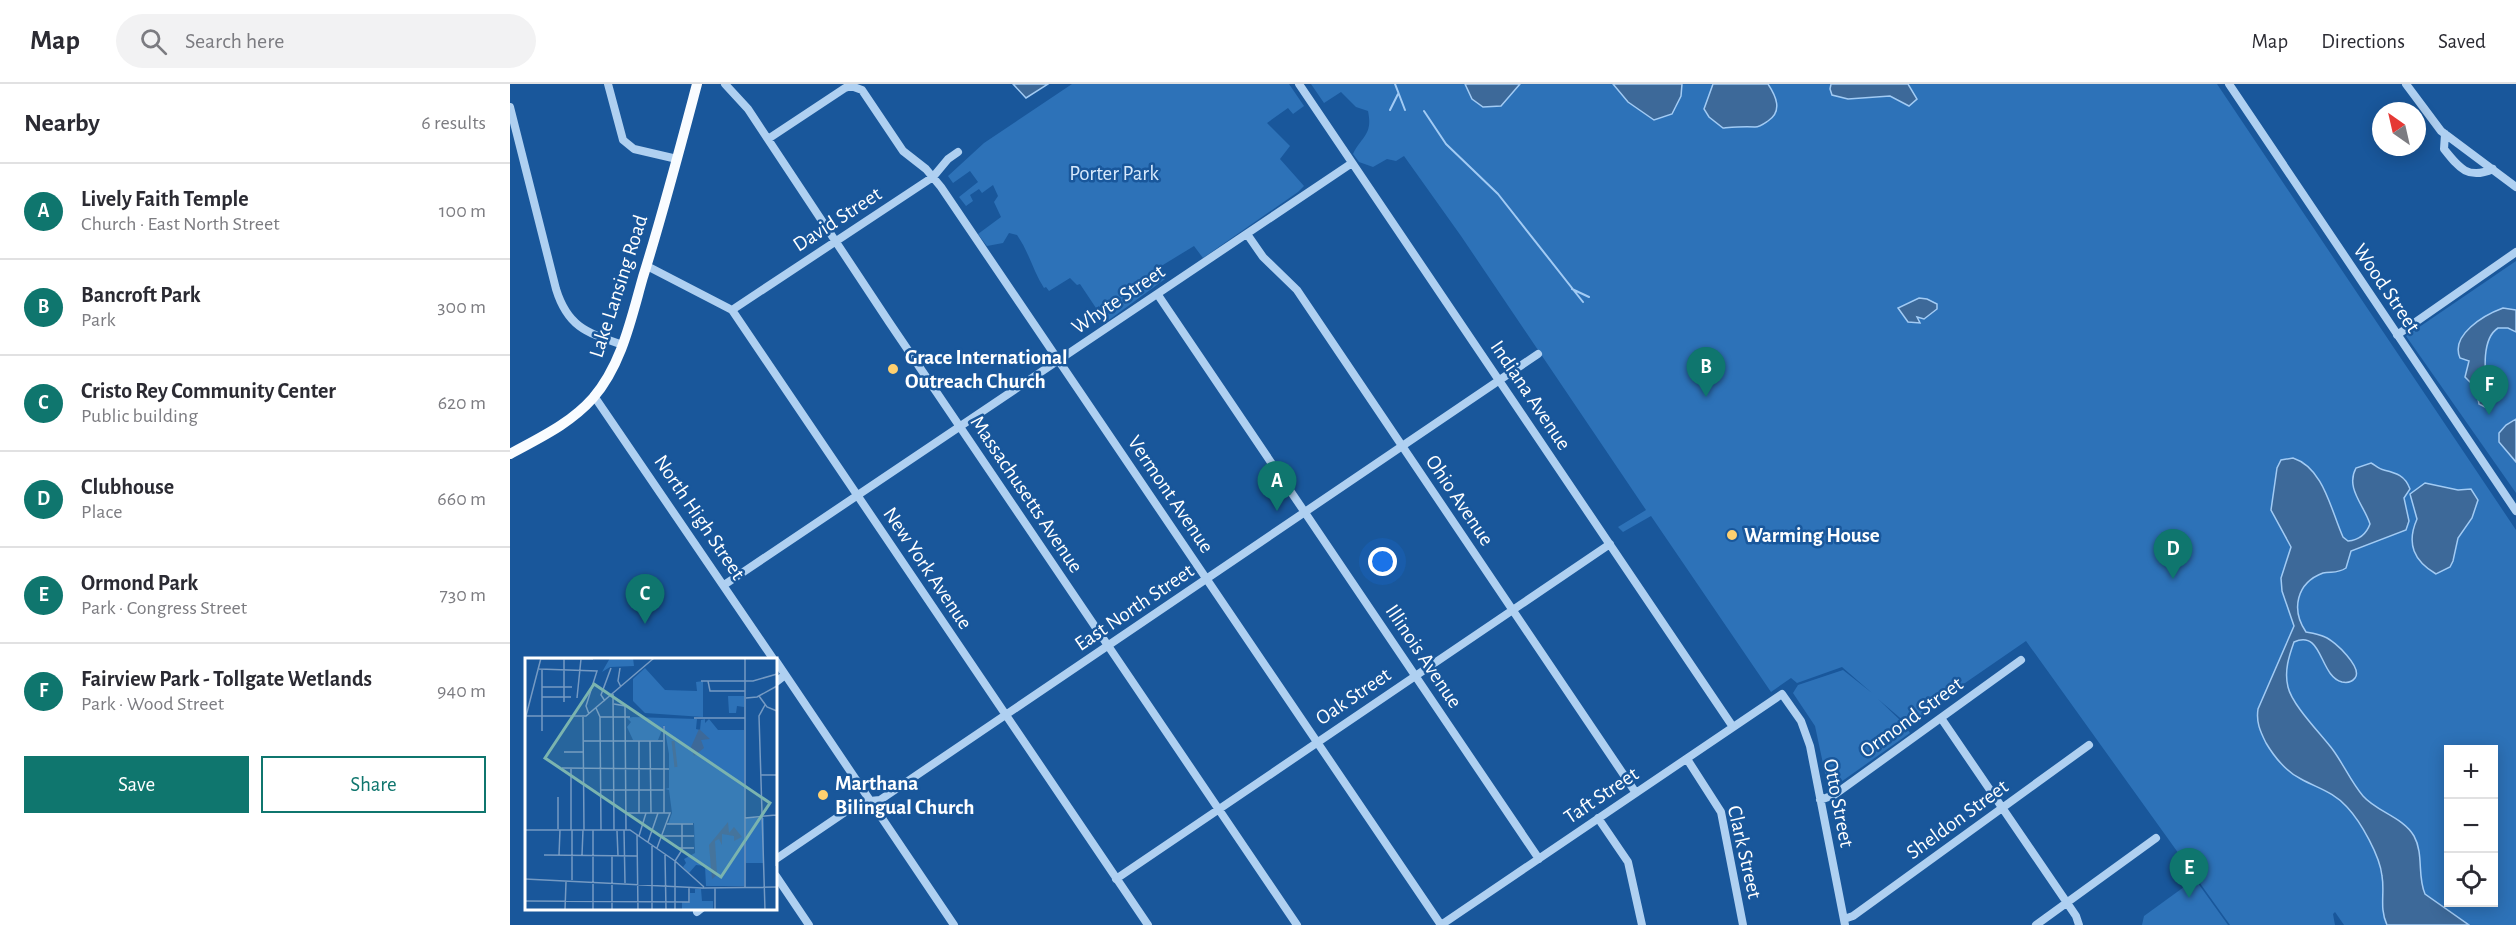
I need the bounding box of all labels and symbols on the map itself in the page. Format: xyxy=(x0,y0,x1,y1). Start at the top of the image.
north arrow xyxy=(2372,102,2426,156)
park label: Porter Park xyxy=(1069,163,1159,184)
street label: David Street xyxy=(789,183,885,256)
street label: Lake Lansing Road xyxy=(585,212,652,360)
street label: Wood Street xyxy=(2349,240,2424,337)
street label: Whyte Street xyxy=(1068,261,1169,338)
street label: Indiana Avenue xyxy=(1486,337,1575,454)
place label: Grace International Outreach Church xyxy=(905,347,1068,392)
pin: B xyxy=(1686,348,1726,397)
marker: Grace International Outreach Church xyxy=(886,362,900,376)
pin: F xyxy=(2470,366,2508,415)
street label: Massachusetts Avenue xyxy=(966,412,1087,577)
street label: Vermont Avenue xyxy=(1124,432,1217,557)
street label: North High Street xyxy=(650,451,749,584)
street label: Ohio Avenue xyxy=(1422,451,1497,549)
pin: A xyxy=(1258,462,1296,511)
street label: New York Avenue xyxy=(879,503,976,633)
place label: Warming House xyxy=(1744,525,1880,546)
marker: Warming House xyxy=(1725,528,1739,542)
pin: D xyxy=(2154,530,2192,579)
your location xyxy=(1368,547,1397,576)
street label: East North Street xyxy=(1071,560,1198,655)
pin: C xyxy=(626,574,664,624)
street label: Illinois Avenue xyxy=(1381,601,1466,712)
inset map xyxy=(525,658,777,910)
street label: Oak Street xyxy=(1312,664,1395,729)
street label: Ormond Street xyxy=(1856,673,1967,762)
street label: Otto Street xyxy=(1820,757,1857,849)
street label: Taft Street xyxy=(1560,763,1642,828)
place label: Marthana Bilingual Church xyxy=(835,773,974,818)
street label: Sheldon Street xyxy=(1902,775,2012,863)
marker: Marthana Bilingual Church xyxy=(816,788,830,802)
street label: Clark Street xyxy=(1724,804,1765,901)
pin: E xyxy=(2170,848,2208,898)

